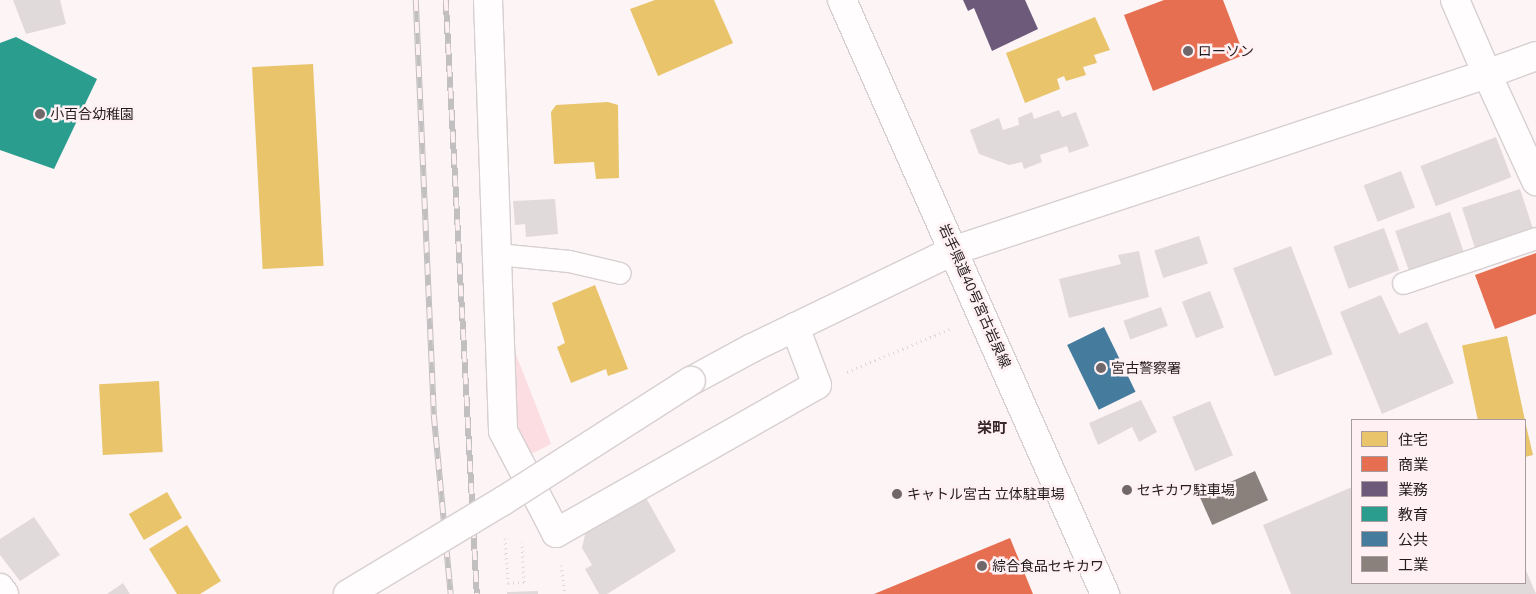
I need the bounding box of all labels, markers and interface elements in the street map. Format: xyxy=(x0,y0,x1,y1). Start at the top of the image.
place label: ローソン xyxy=(1198,43,1254,59)
marker: ローソン xyxy=(1182,45,1194,57)
place label: 小百合幼稚園 xyxy=(50,106,134,122)
marker: 小百合幼稚園 xyxy=(34,108,46,120)
street label: 岩手県道40号宮古岩泉線 xyxy=(936,221,1014,371)
place label: 宮古警察署 xyxy=(1111,360,1181,376)
marker: 宮古警察署 xyxy=(1095,362,1107,374)
district label: 栄町 xyxy=(977,419,1007,437)
legend xyxy=(1351,419,1526,584)
text: 住宅 xyxy=(1398,429,1428,449)
text: 商業 xyxy=(1398,454,1428,474)
text: 業務 xyxy=(1398,479,1428,499)
place label: セキカワ駐車場 xyxy=(1137,482,1235,498)
marker: セキカワ駐車場 xyxy=(1121,484,1133,496)
place label: キャトル宮古 立体駐車場 xyxy=(907,486,1065,502)
marker: キャトル宮古 立体駐車場 xyxy=(891,488,903,500)
text: 教育 xyxy=(1398,504,1428,524)
text: 公共 xyxy=(1398,529,1428,549)
text: 工業 xyxy=(1398,554,1428,574)
place label: 綜合食品セキカワ xyxy=(992,558,1104,574)
marker: 綜合食品セキカワ xyxy=(976,560,988,572)

